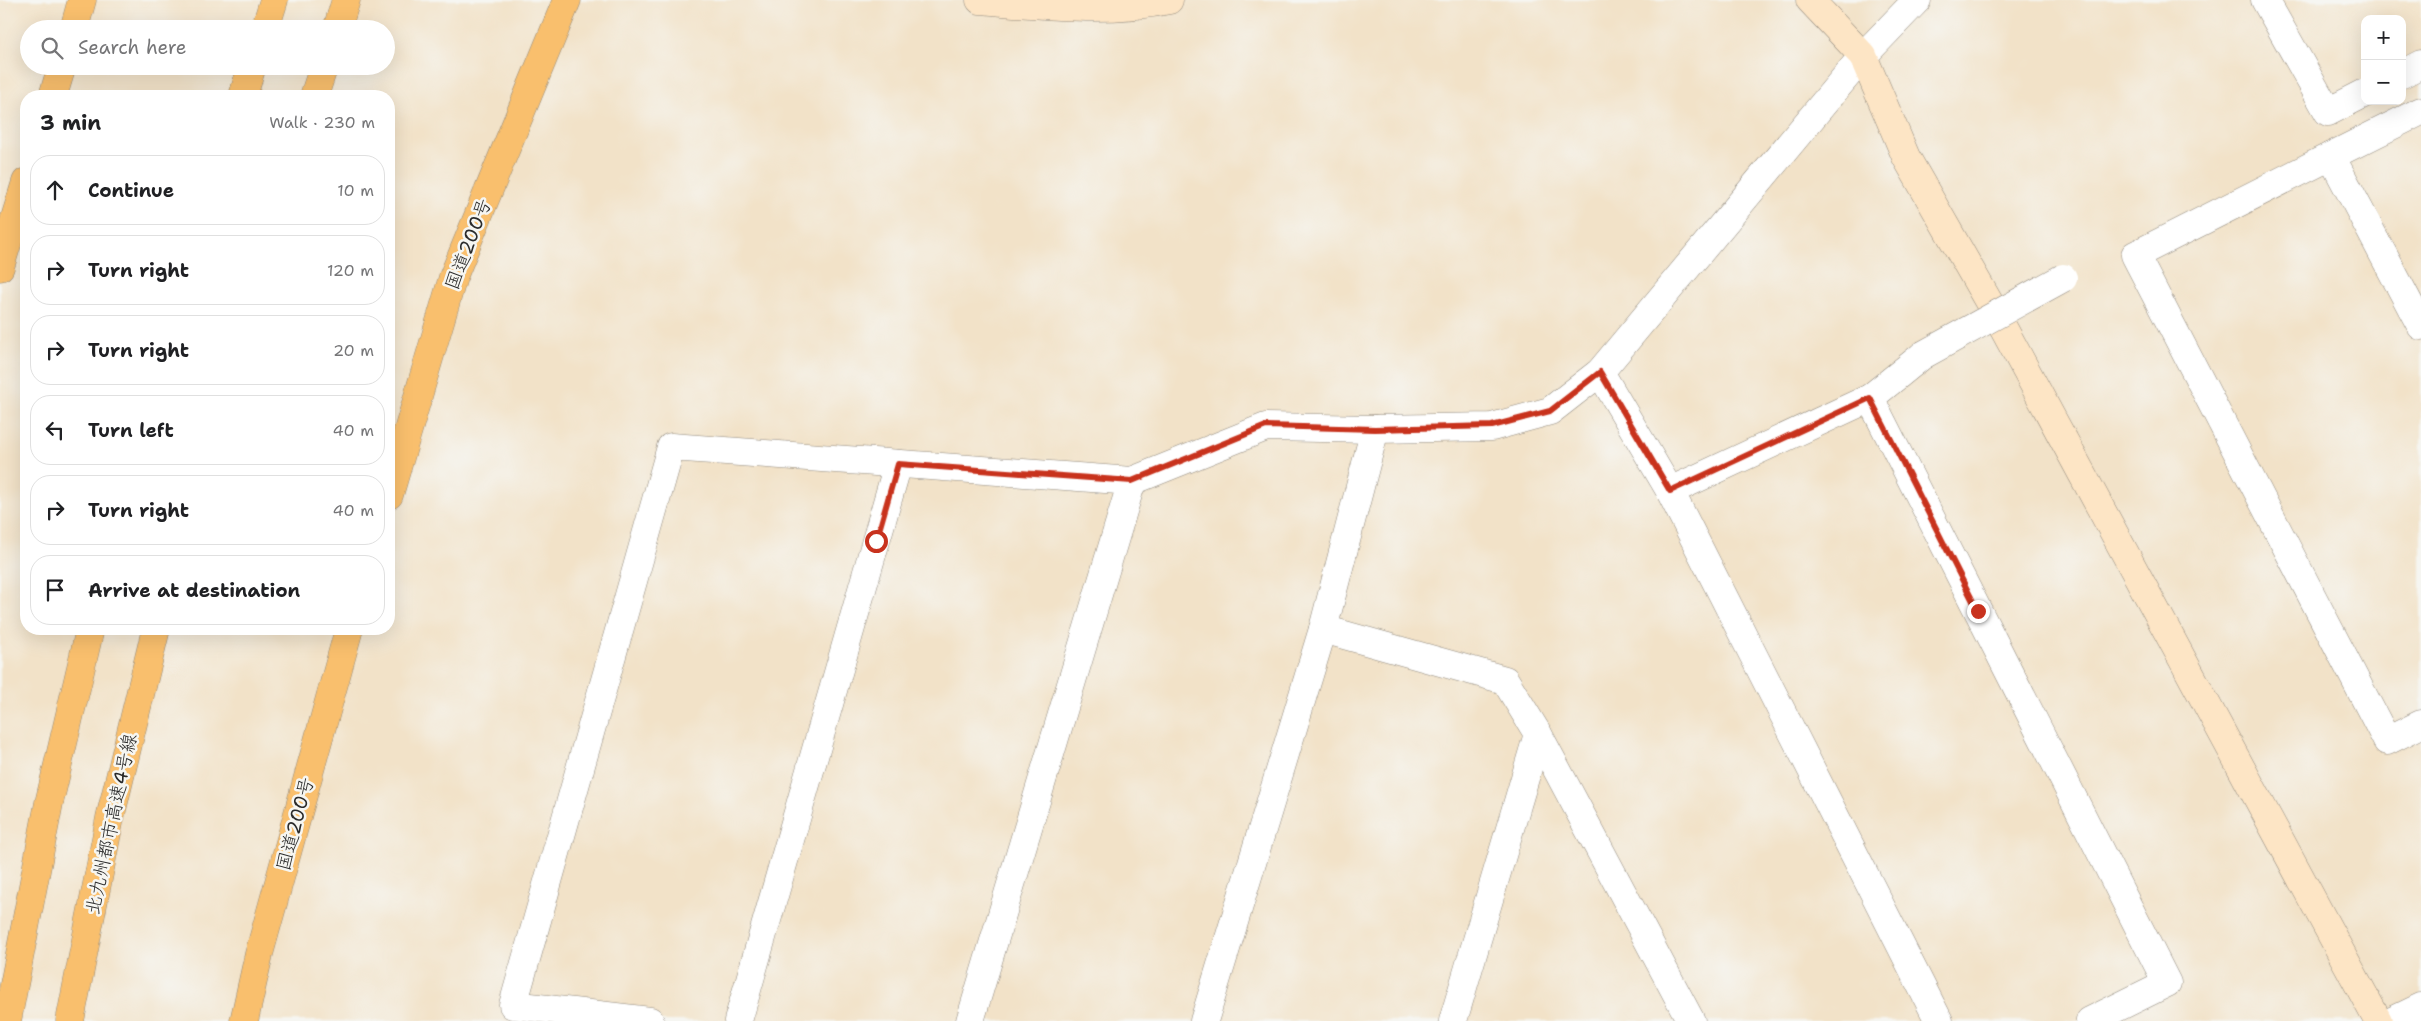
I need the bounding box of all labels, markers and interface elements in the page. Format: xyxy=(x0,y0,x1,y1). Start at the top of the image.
map controls xyxy=(2361,15,2406,105)
button: + xyxy=(2361,15,2406,60)
search box xyxy=(20,20,395,75)
icon: search xyxy=(38,34,66,62)
text: Search here xyxy=(78,35,187,60)
button: − xyxy=(2361,60,2406,105)
text: 3 min xyxy=(40,109,101,137)
text: Walk · 230 m xyxy=(269,112,375,133)
icon: ahead xyxy=(41,176,69,204)
text: Continue xyxy=(88,178,174,203)
text: 10 m xyxy=(337,180,374,201)
street label: 国道200号 xyxy=(439,195,497,293)
icon: right xyxy=(41,256,69,284)
text: Turn right xyxy=(88,258,189,283)
text: 120 m xyxy=(327,260,374,281)
icon: right xyxy=(41,336,69,364)
text: Turn right xyxy=(88,338,189,363)
text: 20 m xyxy=(333,340,374,361)
icon: left xyxy=(41,416,69,444)
text: Turn left xyxy=(88,418,174,443)
text: 40 m xyxy=(332,420,374,441)
icon: right xyxy=(41,496,69,524)
text: Turn right xyxy=(88,498,189,523)
text: 40 m xyxy=(332,500,374,521)
route start xyxy=(865,530,888,553)
icon: arrive xyxy=(41,576,69,604)
text: Arrive at destination xyxy=(88,578,300,603)
route end xyxy=(1967,600,1990,623)
street label: 北九州都市高速4号線 xyxy=(80,731,142,917)
street label: 国道200号 xyxy=(270,774,320,874)

